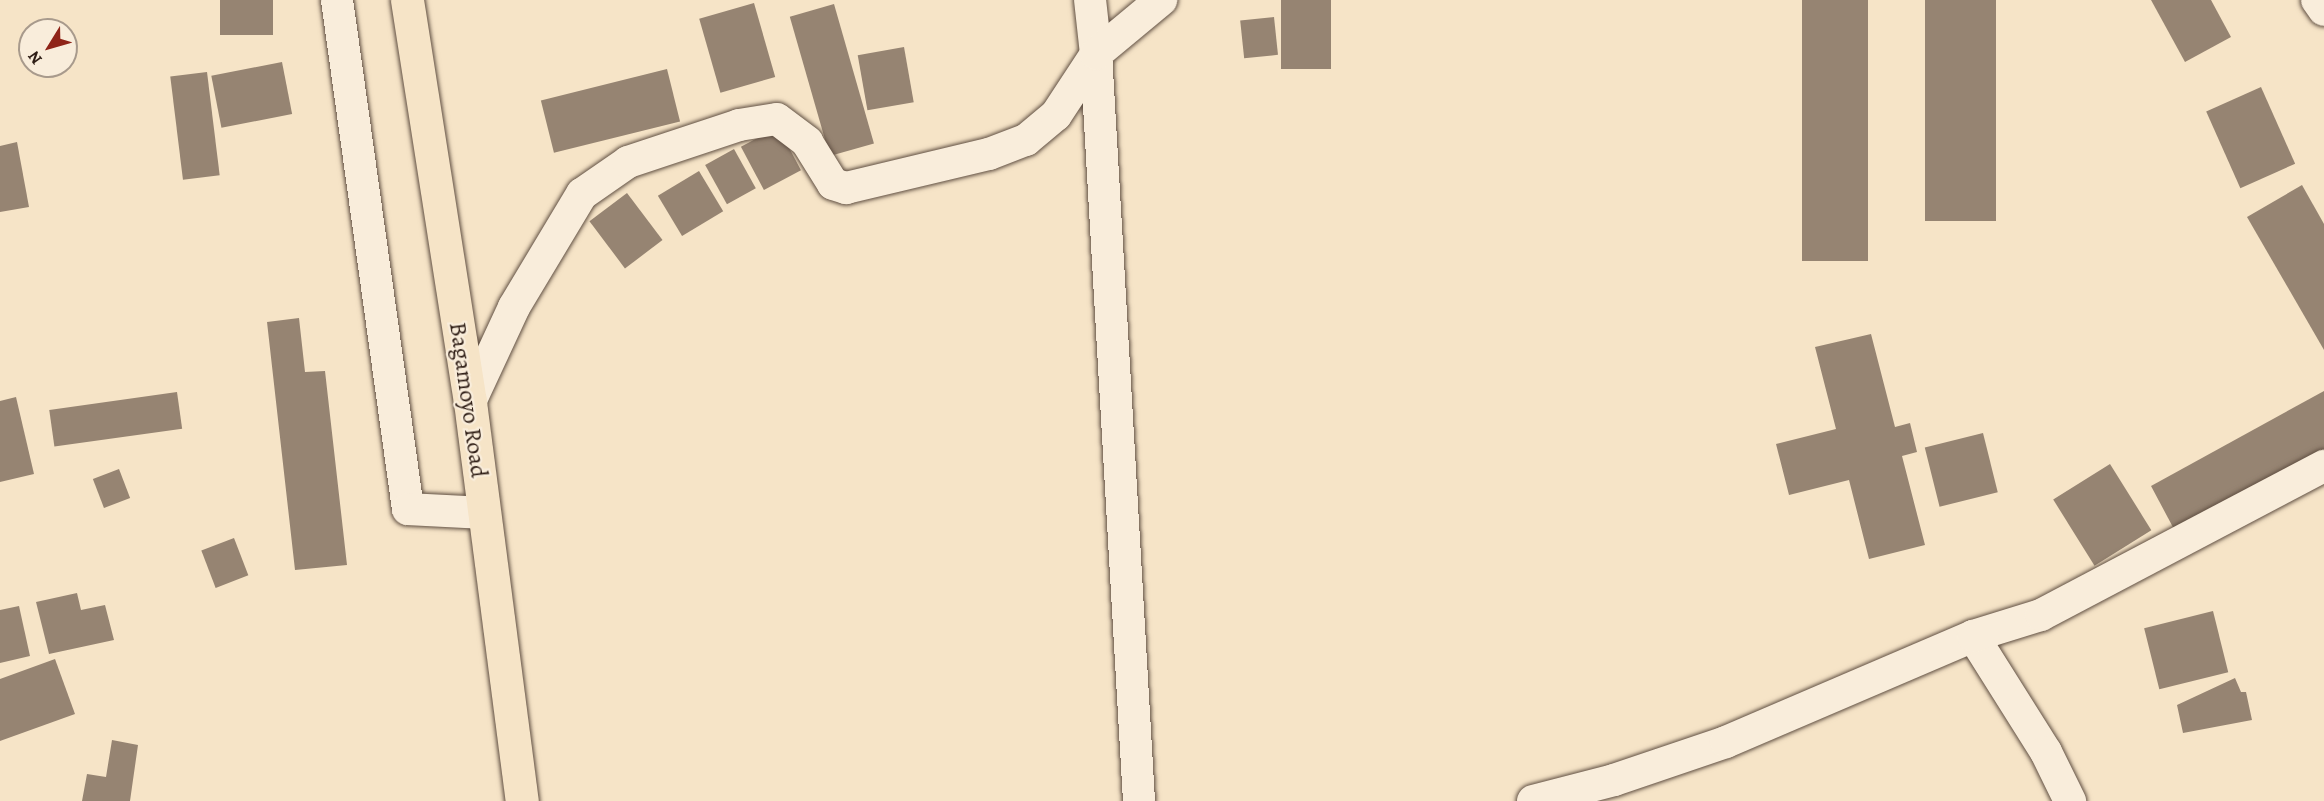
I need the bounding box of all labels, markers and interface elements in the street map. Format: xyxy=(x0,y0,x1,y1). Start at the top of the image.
north arrow xyxy=(18,18,78,78)
text: N xyxy=(23,46,48,69)
street label: Bagamoyo Road xyxy=(443,320,493,480)

